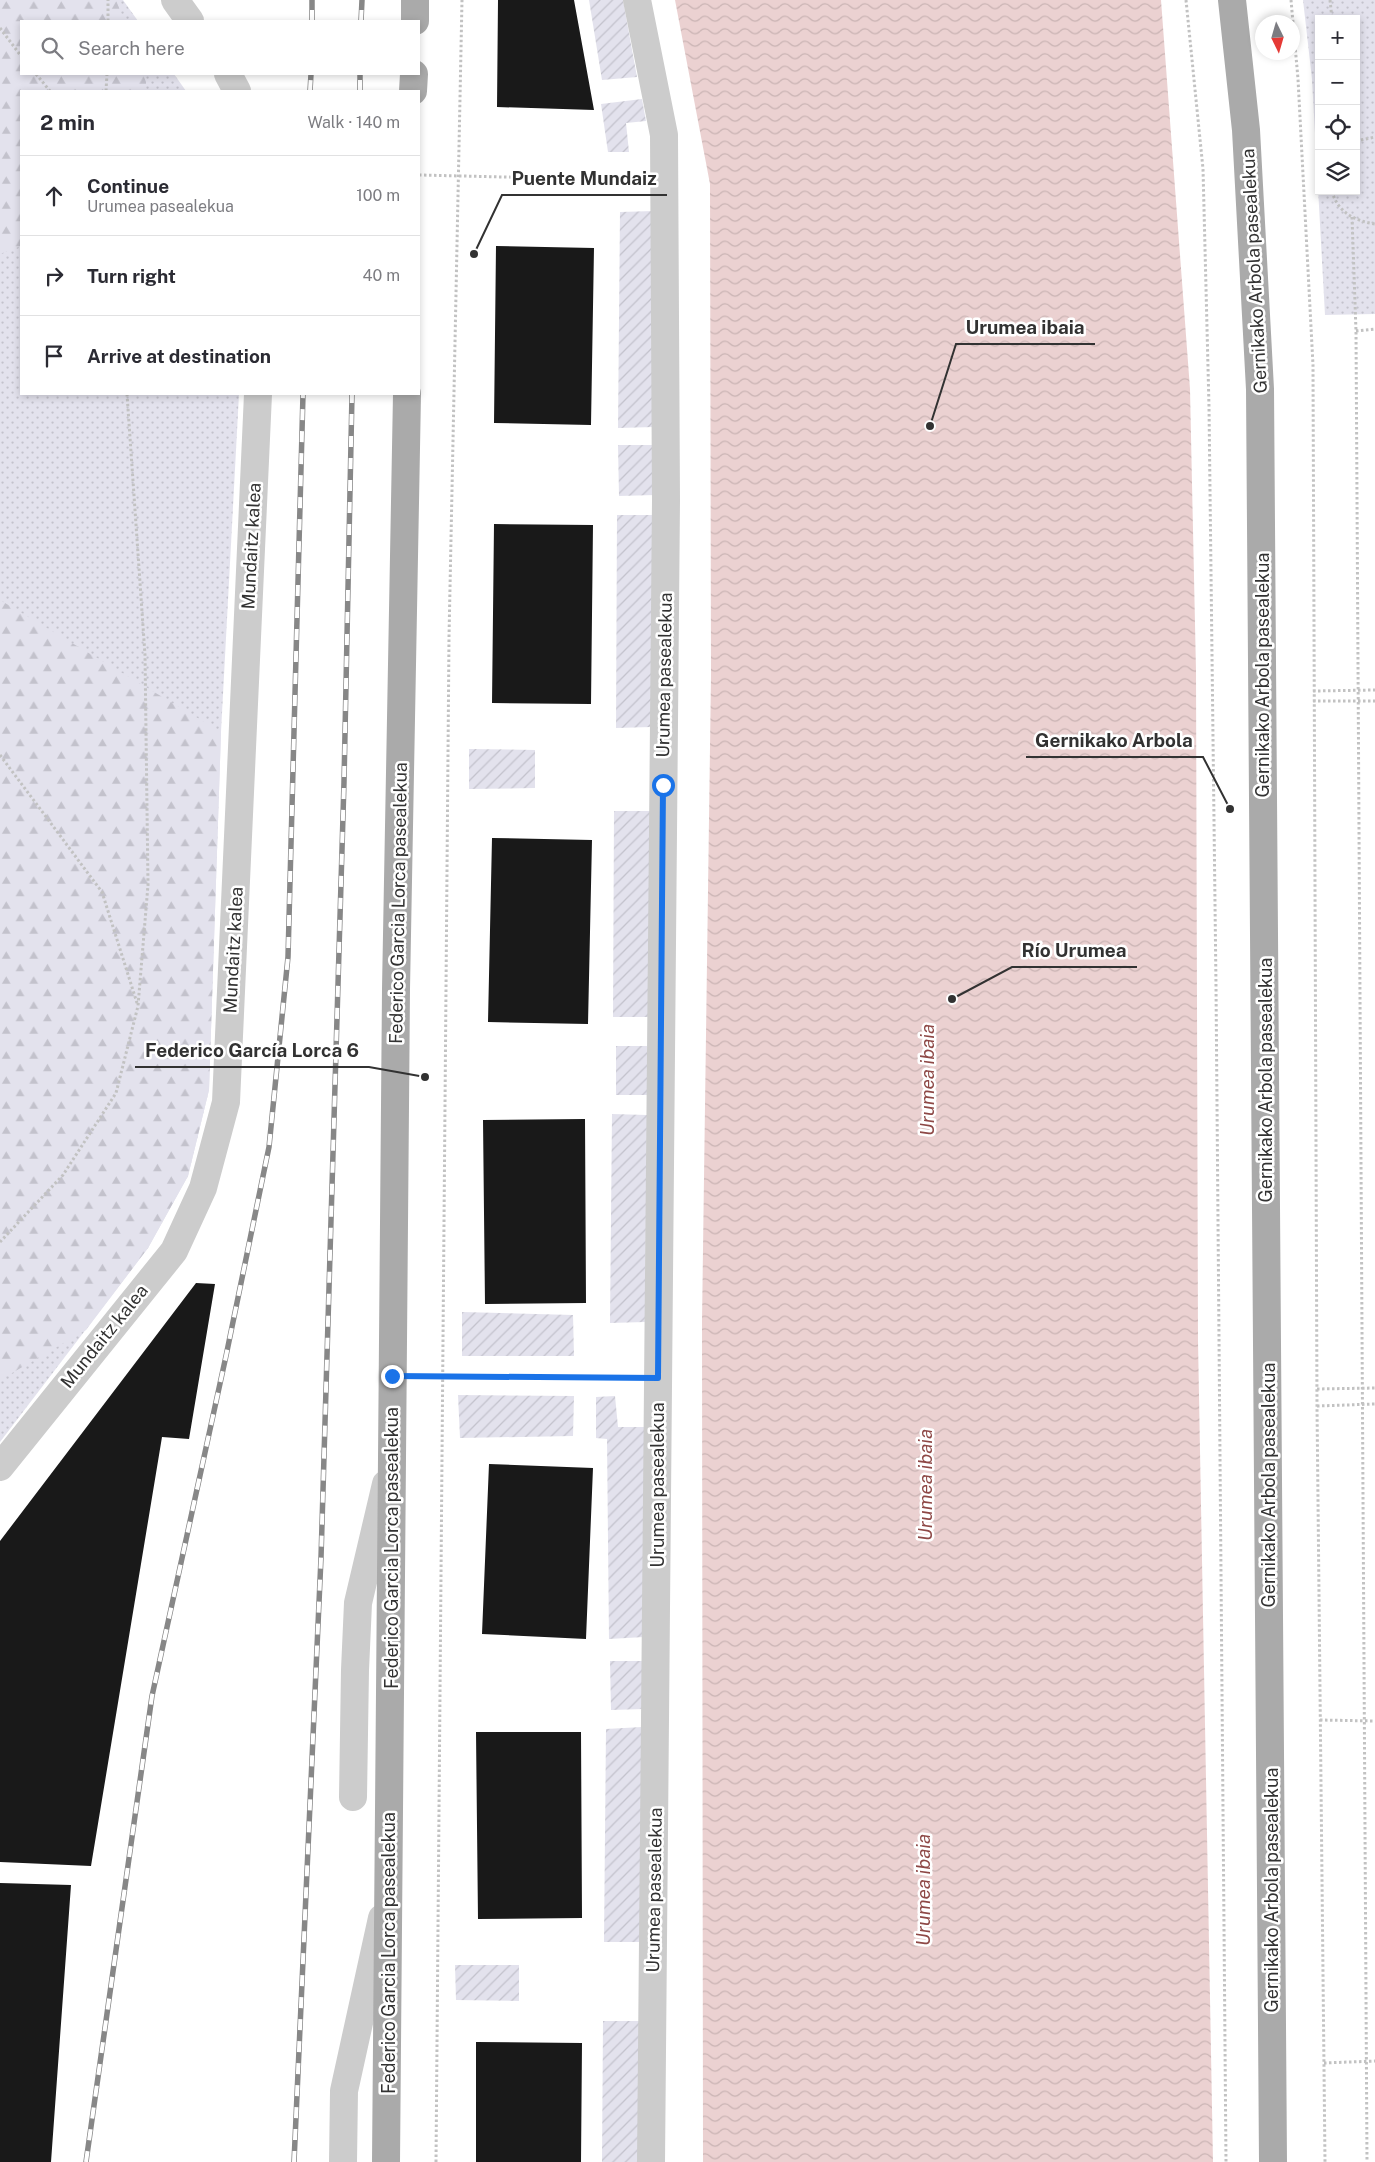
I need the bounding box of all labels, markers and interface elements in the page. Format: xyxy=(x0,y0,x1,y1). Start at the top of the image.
north arrow xyxy=(1255,15,1300,60)
map controls xyxy=(1315,15,1360,195)
button: + xyxy=(1315,15,1360,60)
search box xyxy=(20,20,420,75)
icon: search xyxy=(38,34,66,62)
text: Search here xyxy=(78,37,185,59)
button: − xyxy=(1315,60,1360,105)
button: locate xyxy=(1315,105,1360,150)
text: 2 min xyxy=(40,110,95,135)
text: Walk · 140 m xyxy=(307,113,400,132)
street label: Gernikako Arbola pasealekua xyxy=(1237,148,1271,394)
button: layers xyxy=(1315,150,1360,195)
callout: Puente Mundaiz xyxy=(502,161,667,195)
text: Puente Mundaiz xyxy=(511,167,657,189)
text: Continue xyxy=(87,175,169,197)
icon: ahead xyxy=(40,182,68,210)
text: 100 m xyxy=(356,186,400,205)
text: Urumea pasealekua xyxy=(87,197,234,216)
icon: right xyxy=(40,262,68,290)
text: Turn right xyxy=(87,265,176,287)
text: 40 m xyxy=(362,266,400,285)
callout: Urumea ibaia xyxy=(956,310,1095,344)
text: Urumea ibaia xyxy=(965,316,1085,338)
icon: arrive xyxy=(40,342,68,370)
text: Arrive at destination xyxy=(87,345,271,367)
street label: Mundaitz kalea xyxy=(237,482,265,610)
street label: Gernikako Arbola pasealekua xyxy=(1252,553,1273,797)
street label: Urumea pasealekua xyxy=(652,592,676,758)
callout: Gernikako Arbola xyxy=(1026,723,1203,757)
text: Gernikako Arbola xyxy=(1035,729,1193,751)
street label: Federico Garcia Lorca pasealekua xyxy=(385,762,411,1044)
route start xyxy=(652,774,675,797)
street label: Mundaitz kalea xyxy=(219,886,247,1014)
callout: Río Urumea xyxy=(1012,933,1137,967)
text: Río Urumea xyxy=(1022,939,1126,961)
street label: Gernikako Arbola pasealekua xyxy=(1255,958,1276,1202)
water label: Urumea ibaia xyxy=(916,1024,938,1136)
callout: Federico García Lorca 6 xyxy=(135,1033,369,1067)
text: Federico García Lorca 6 xyxy=(145,1039,359,1061)
street label: Mundaitz kalea xyxy=(56,1280,152,1392)
street label: Gernikako Arbola pasealekua xyxy=(1258,1363,1279,1607)
route end xyxy=(381,1365,404,1388)
street label: Urumea pasealekua xyxy=(647,1402,668,1568)
street label: Federico Garcia Lorca pasealekua xyxy=(381,1407,402,1689)
water label: Urumea ibaia xyxy=(914,1429,936,1541)
street label: Gernikako Arbola pasealekua xyxy=(1261,1768,1282,2012)
street label: Urumea pasealekua xyxy=(642,1807,666,1973)
street label: Federico Garcia Lorca pasealekua xyxy=(378,1812,399,2094)
water label: Urumea ibaia xyxy=(912,1834,934,1946)

